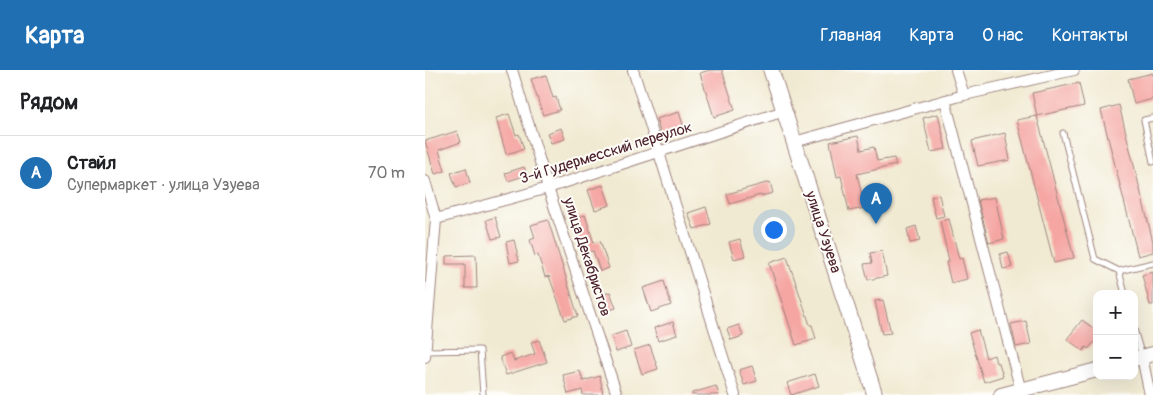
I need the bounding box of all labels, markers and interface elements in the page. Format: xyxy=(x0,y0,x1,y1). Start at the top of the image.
text: Карта xyxy=(25,21,84,50)
text: Главная xyxy=(820,24,881,47)
text: Карта xyxy=(909,24,954,47)
text: О нас xyxy=(982,24,1024,47)
text: Контакты xyxy=(1052,24,1128,47)
text: Рядом xyxy=(20,89,78,116)
street label: 3-й Гудермесский переулок xyxy=(517,118,695,188)
text: Стайл xyxy=(67,151,116,175)
text: A xyxy=(31,163,41,183)
text: 70 m xyxy=(368,163,405,183)
text: Супермаркет · улица Узуева xyxy=(67,175,260,195)
pin: A xyxy=(860,183,892,224)
street label: улица Узуева xyxy=(801,188,845,275)
street label: улица Декабристов xyxy=(559,194,615,319)
your location xyxy=(761,217,787,243)
map controls xyxy=(1093,290,1138,380)
button: + xyxy=(1093,290,1138,335)
button: − xyxy=(1093,335,1138,380)

